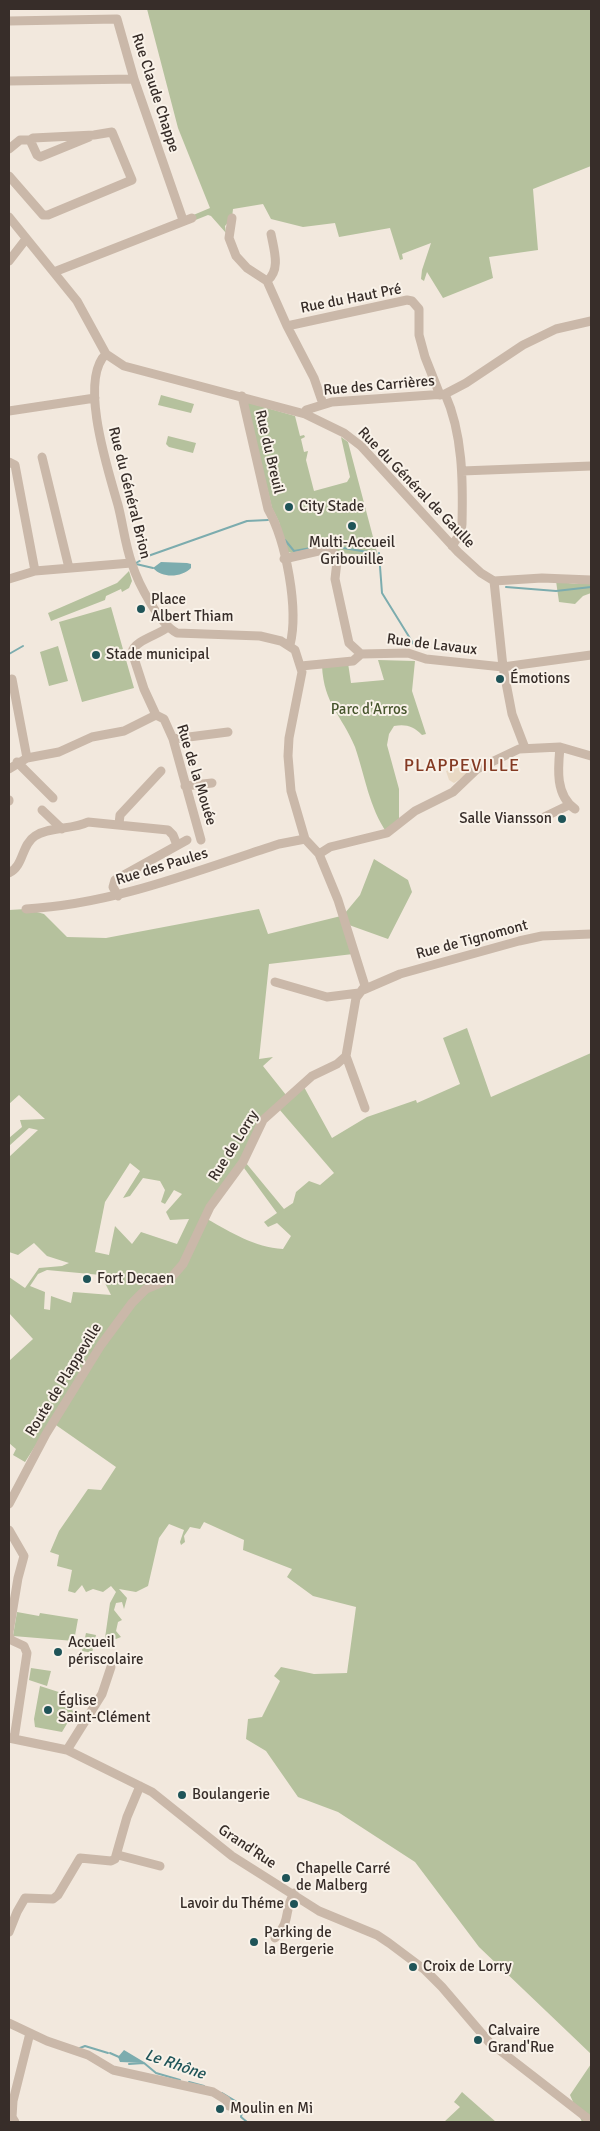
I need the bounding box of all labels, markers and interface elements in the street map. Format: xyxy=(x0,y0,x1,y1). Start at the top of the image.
street label: Rue Claude Chappe xyxy=(127,31,183,155)
street label: Rue du Haut Pré xyxy=(299,280,403,318)
street label: Rue des Carrières xyxy=(323,372,435,400)
street label: Rue du Breuil xyxy=(251,408,287,496)
street label: Rue du Général de Gaulle xyxy=(354,424,478,552)
street label: Rue du Général Brion xyxy=(104,425,154,561)
place label: City Stade xyxy=(299,498,364,516)
marker: City Stade xyxy=(283,501,295,513)
marker: Multi-Accueil Gribouille xyxy=(346,520,358,532)
place label: Multi-Accueil Gribouille xyxy=(309,534,395,569)
place label: Place Albert Thiam xyxy=(151,591,233,626)
marker: Place Albert Thiam xyxy=(135,603,147,615)
street label: Rue de Lavaux xyxy=(386,631,478,659)
place label: Stade municipal xyxy=(106,646,210,664)
marker: Stade municipal xyxy=(90,649,102,661)
place label: Émotions xyxy=(510,670,570,688)
marker: Émotions xyxy=(494,673,506,685)
park label: Parc d'Arros xyxy=(331,701,407,719)
street label: Rue de la Mouée xyxy=(172,722,220,828)
district label: PLAPPEVILLE xyxy=(402,755,522,777)
place label: Salle Viansson xyxy=(459,810,552,828)
marker: Salle Viansson xyxy=(556,813,568,825)
street label: Rue des Paules xyxy=(114,844,210,890)
street label: Rue de Tignomont xyxy=(414,916,530,964)
street label: Rue de Lorry xyxy=(205,1107,263,1185)
place label: Fort Decaen xyxy=(97,1270,174,1288)
marker: Fort Decaen xyxy=(81,1273,93,1285)
street label: Route de Plappeville xyxy=(22,1320,106,1440)
place label: Accueil périscolaire xyxy=(68,1634,144,1669)
marker: Accueil périscolaire xyxy=(52,1646,64,1658)
place label: Église Saint-Clément xyxy=(58,1692,150,1727)
marker: Église Saint-Clément xyxy=(42,1704,54,1716)
place label: Boulangerie xyxy=(192,1786,270,1804)
marker: Boulangerie xyxy=(176,1789,188,1801)
street label: Grand'Rue xyxy=(215,1821,279,1873)
place label: Chapelle Carré de Malberg xyxy=(296,1860,390,1895)
marker: Chapelle Carré de Malberg xyxy=(280,1872,292,1884)
place label: Lavoir du Théme xyxy=(180,1895,284,1913)
marker: Lavoir du Théme xyxy=(288,1898,300,1910)
place label: Parking de la Bergerie xyxy=(264,1924,334,1959)
marker: Parking de la Bergerie xyxy=(248,1936,260,1948)
place label: Croix de Lorry xyxy=(423,1958,512,1976)
marker: Croix de Lorry xyxy=(407,1961,419,1973)
place label: Calvaire Grand'Rue xyxy=(488,2022,554,2057)
marker: Calvaire Grand'Rue xyxy=(472,2034,484,2046)
water label: Le Rhône xyxy=(142,2046,208,2084)
place label: Moulin en Mi xyxy=(230,2100,313,2118)
marker: Moulin en Mi xyxy=(214,2103,226,2115)

